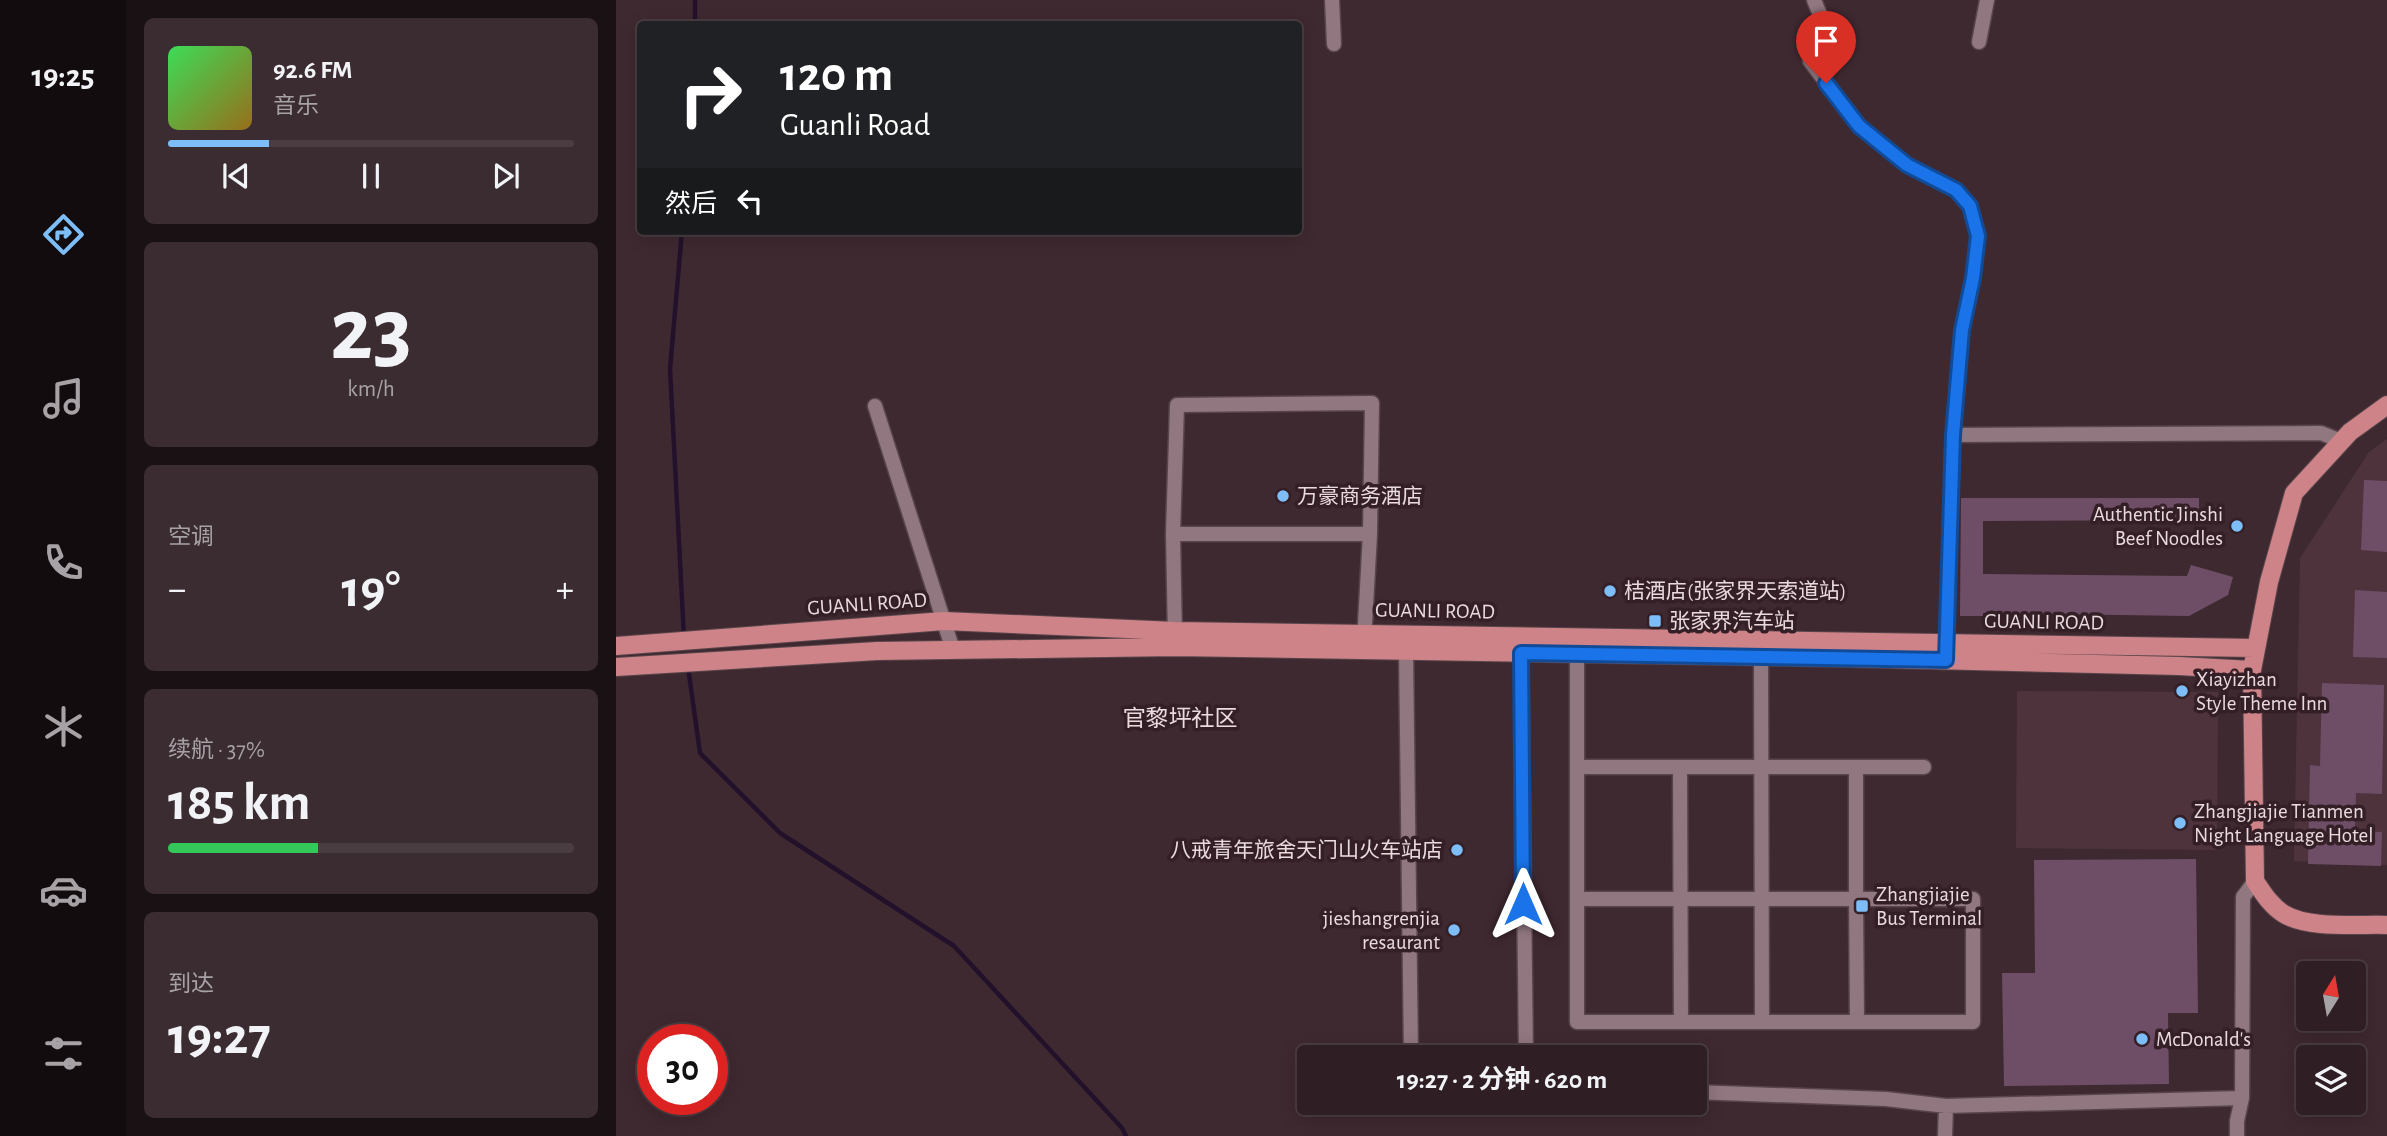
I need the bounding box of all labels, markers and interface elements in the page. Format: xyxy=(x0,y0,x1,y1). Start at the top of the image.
pin xyxy=(1796,11,1856,83)
icon: arrive xyxy=(1807,22,1845,60)
icon: right xyxy=(665,49,756,140)
text: 120 m xyxy=(780,51,893,100)
text: 92.6 FM xyxy=(273,57,353,83)
text: 19:25 xyxy=(31,60,95,92)
text: 音乐 xyxy=(273,95,319,118)
text: Guanli Road xyxy=(780,109,930,141)
icon: previous xyxy=(217,157,255,195)
icon: pause xyxy=(352,157,390,195)
icon: next xyxy=(487,157,525,195)
icon: left xyxy=(731,182,769,220)
text: 然后 xyxy=(665,191,717,217)
icon: directions xyxy=(39,210,88,259)
text: 23 xyxy=(330,285,412,376)
icon: music xyxy=(39,374,88,423)
text: km/h xyxy=(347,378,395,401)
place label: 万豪商务酒店 xyxy=(1297,485,1423,507)
marker: 万豪商务酒店 xyxy=(1275,488,1291,504)
place label: Authentic Jinshi Beef Noodles xyxy=(2093,504,2223,549)
marker: Authentic Jinshi Beef Noodles xyxy=(2229,518,2245,534)
text: 空调 xyxy=(168,526,214,549)
icon: phone xyxy=(39,538,88,587)
text: 19° xyxy=(341,564,401,616)
text: − xyxy=(168,571,186,609)
text: + xyxy=(556,571,574,609)
place label: 桔酒店(张家界天索道站) xyxy=(1624,580,1846,602)
marker: 桔酒店(张家界天索道站) xyxy=(1602,583,1618,599)
street label: GUANLI ROAD xyxy=(806,589,928,619)
street label: GUANLI ROAD xyxy=(1375,599,1495,623)
place label: 张家界汽车站 xyxy=(1669,610,1795,632)
street label: GUANLI ROAD xyxy=(1984,610,2104,634)
marker: 张家界汽车站 xyxy=(1647,613,1663,629)
place label: Xiayizhan Style Theme Inn xyxy=(2196,669,2327,714)
marker: Xiayizhan Style Theme Inn xyxy=(2174,683,2190,699)
icon: climate xyxy=(39,702,88,751)
district label: 官黎坪社区 xyxy=(1123,706,1238,731)
text: 续航 · 37% xyxy=(168,739,265,762)
text: 185 km xyxy=(168,777,310,829)
place label: Zhangjiajie Tianmen Night Language Hotel xyxy=(2194,801,2373,846)
marker: Zhangjiajie Tianmen Night Language Hotel xyxy=(2172,815,2188,831)
place label: 八戒青年旅舍天门山火车站店 xyxy=(1170,839,1443,861)
marker: 八戒青年旅舍天门山火车站店 xyxy=(1449,842,1465,858)
icon: car xyxy=(39,866,88,915)
position arrow xyxy=(1486,867,1560,941)
place label: Zhangjiajie Bus Terminal xyxy=(1876,884,1982,929)
marker: Zhangjiajie Bus Terminal xyxy=(1854,898,1870,914)
place label: jieshangrenjia resaurant xyxy=(1323,908,1440,953)
marker: jieshangrenjia resaurant xyxy=(1446,922,1462,938)
north arrow xyxy=(2296,961,2366,1031)
map controls xyxy=(2296,961,2366,1115)
text: 到达 xyxy=(168,973,214,996)
text: 19:27 xyxy=(168,1011,271,1063)
speed limit sign: 30 xyxy=(637,1024,728,1115)
icon: filters xyxy=(39,1029,88,1078)
place label: McDonald's xyxy=(2156,1029,2251,1050)
marker: McDonald's xyxy=(2134,1031,2150,1047)
button: layers xyxy=(2296,1045,2366,1115)
text: 19:27 · 2 分钟 · 620 m xyxy=(1397,1067,1607,1093)

